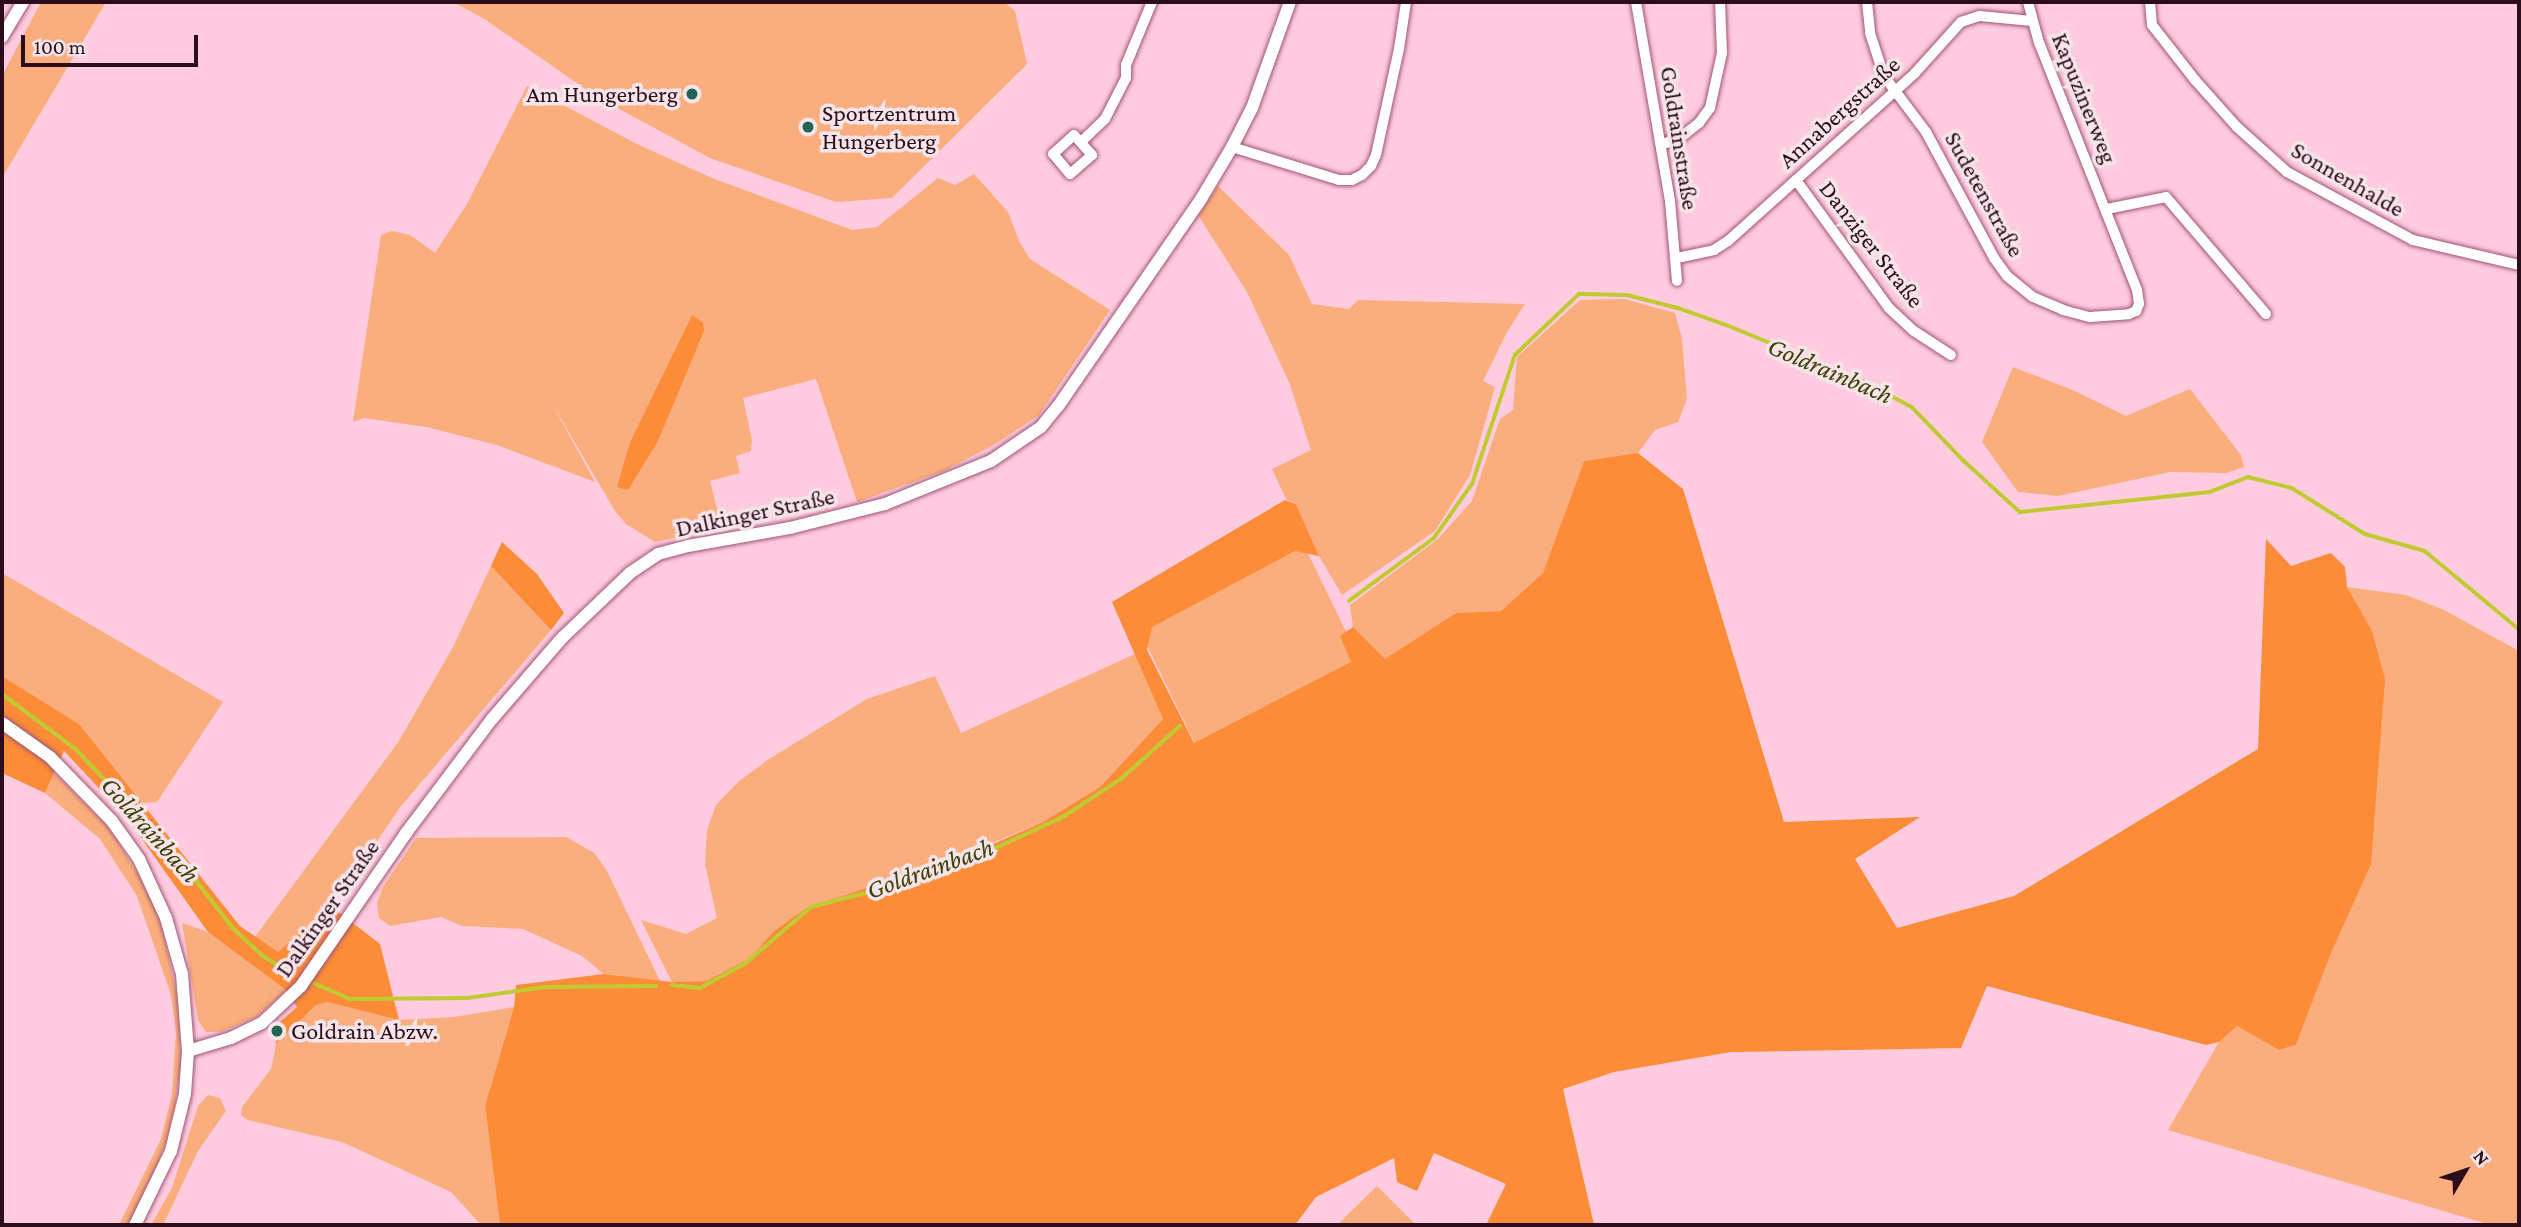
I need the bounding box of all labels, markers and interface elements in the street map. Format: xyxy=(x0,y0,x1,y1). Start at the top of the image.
scale bar xyxy=(24,21,201,65)
street label: Kapuzinerweg xyxy=(2046,29,2124,167)
text: 100 m xyxy=(34,35,86,59)
street label: Annabergstraße xyxy=(1772,50,1906,174)
street label: Goldrainstraße xyxy=(1654,64,1706,212)
place label: Am Hungerberg xyxy=(526,80,678,108)
marker: Am Hungerberg xyxy=(684,86,700,102)
place label: Sportzentrum Hungerberg xyxy=(822,99,956,155)
marker: Sportzentrum Hungerberg xyxy=(800,119,816,135)
street label: Sudetenstraße xyxy=(1939,126,2031,262)
street label: Sonnenhalde xyxy=(2286,135,2410,223)
street label: Danziger Straße xyxy=(1813,175,1931,313)
water label: Goldrainbach xyxy=(1763,331,1897,411)
street label: Dalkinger Straße xyxy=(673,481,837,543)
water label: Goldrainbach xyxy=(94,770,206,890)
water label: Goldrainbach xyxy=(862,832,998,906)
street label: Dalkinger Straße xyxy=(269,834,385,982)
place label: Goldrain Abzw. xyxy=(291,1017,438,1045)
marker: Goldrain Abzw. xyxy=(269,1023,285,1039)
north arrow xyxy=(2430,1136,2500,1206)
text: N xyxy=(2469,1146,2494,1169)

